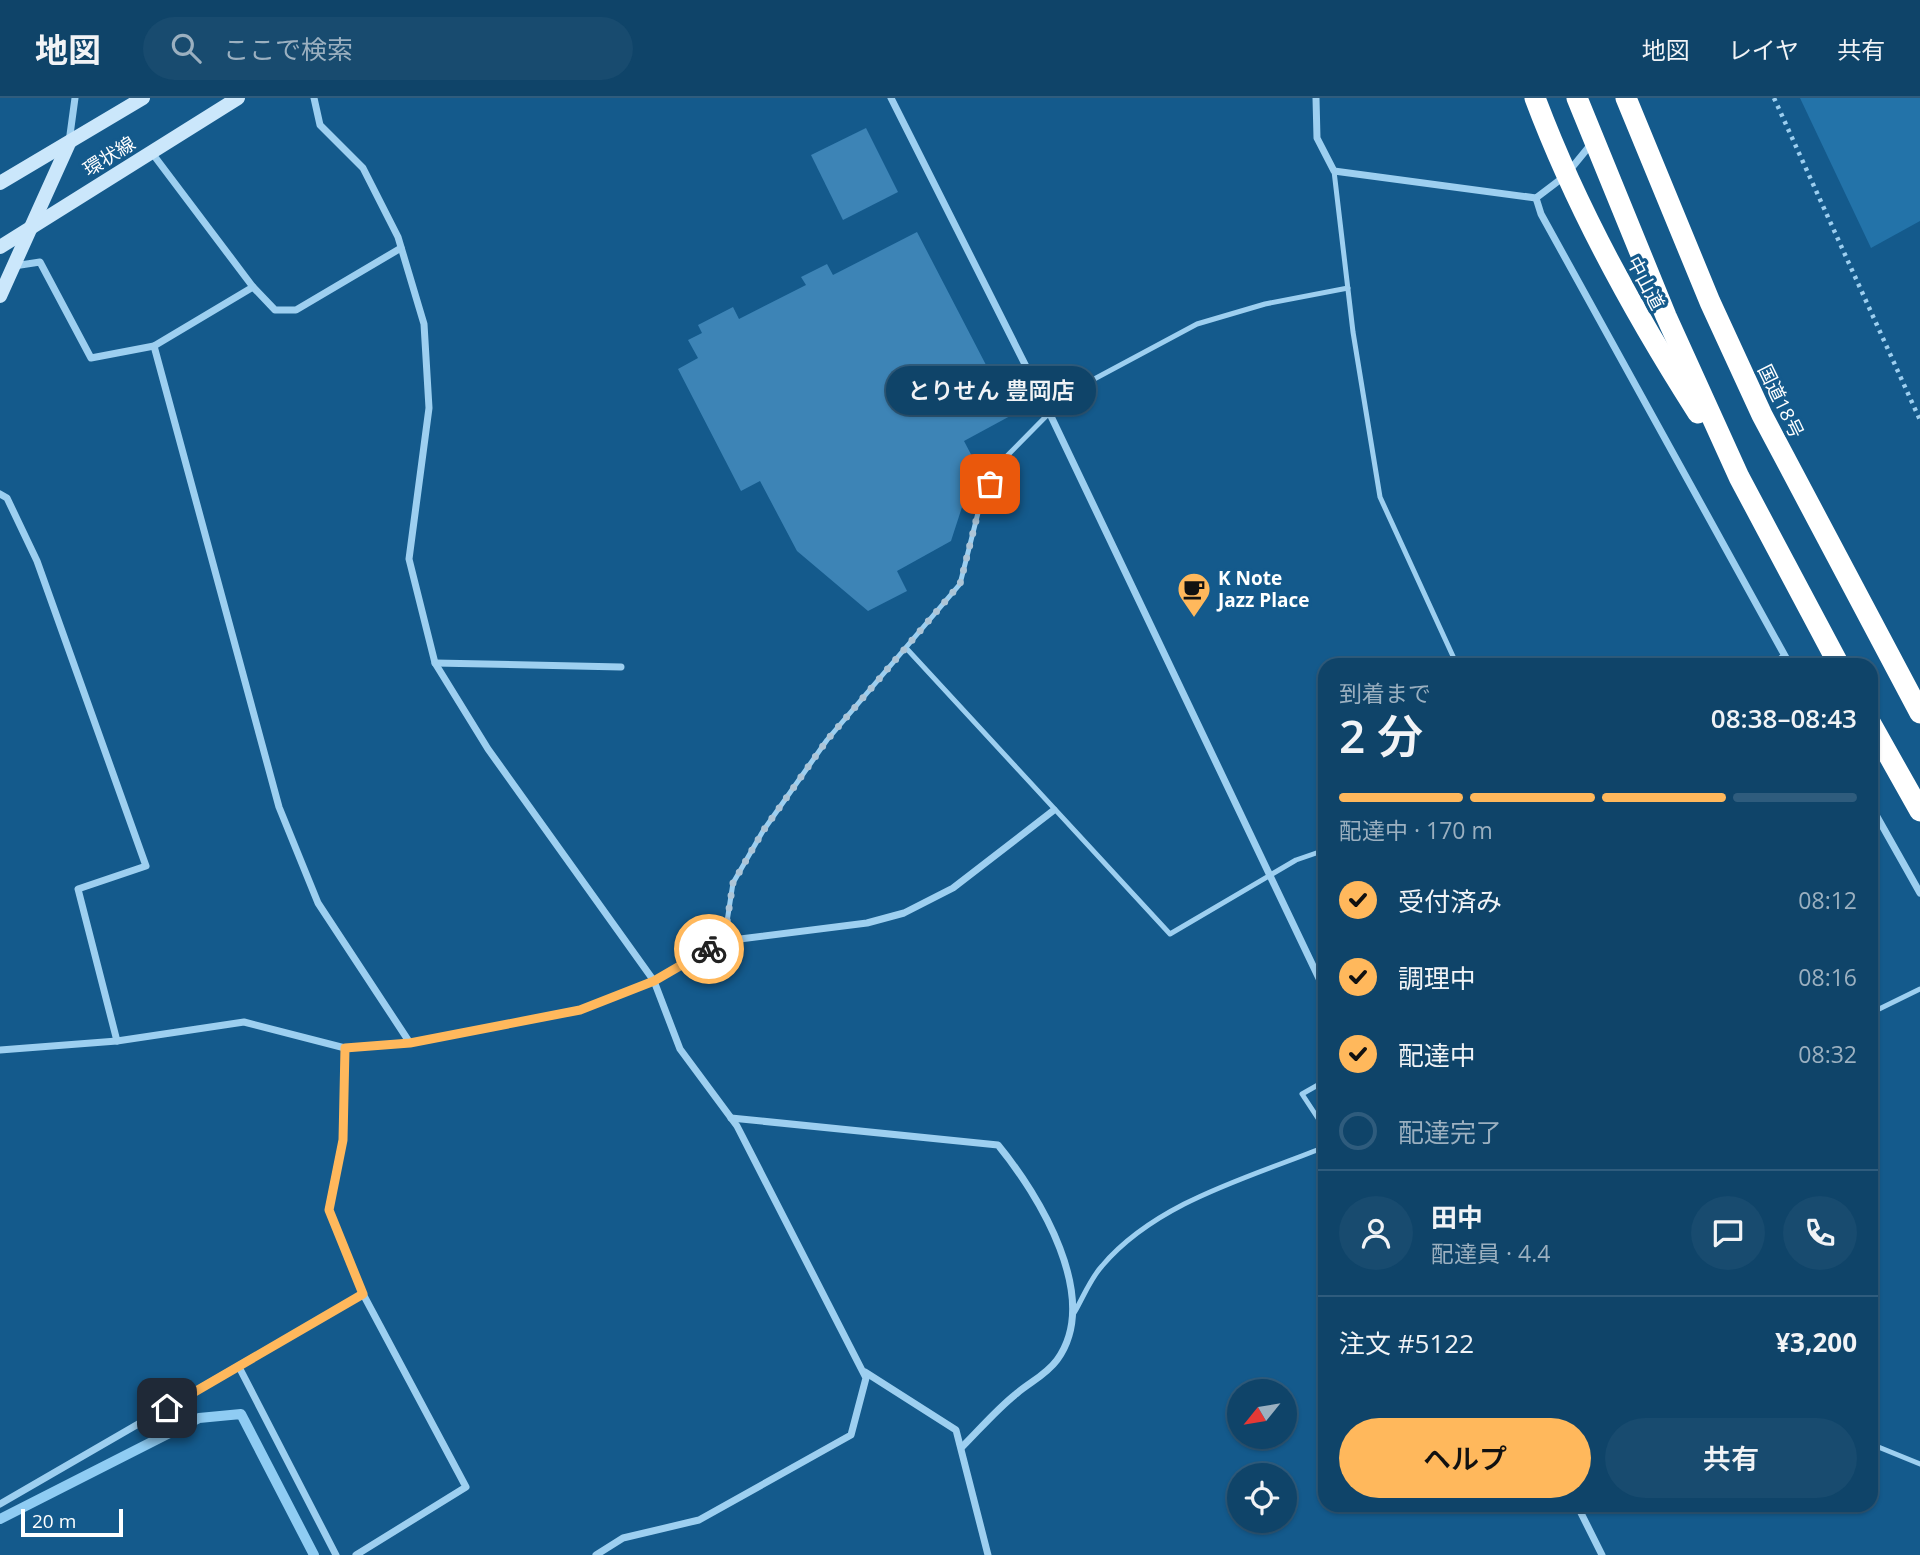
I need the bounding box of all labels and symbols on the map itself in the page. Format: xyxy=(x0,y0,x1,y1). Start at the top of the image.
street label: 環状線 xyxy=(78,130,140,182)
street label: 中山道 xyxy=(1621,252,1671,314)
street label: 国道18号 xyxy=(1752,360,1810,442)
callout: とりせん 豊岡店 xyxy=(885,365,1095,414)
pin xyxy=(960,454,1020,514)
place label: K Note Jazz Place xyxy=(1216,565,1309,613)
cafe icon: K Note Jazz Place xyxy=(1175,570,1213,619)
courier xyxy=(674,914,744,984)
pin xyxy=(137,1378,197,1438)
north arrow xyxy=(1227,1379,1297,1449)
scale bar xyxy=(21,1506,122,1538)

